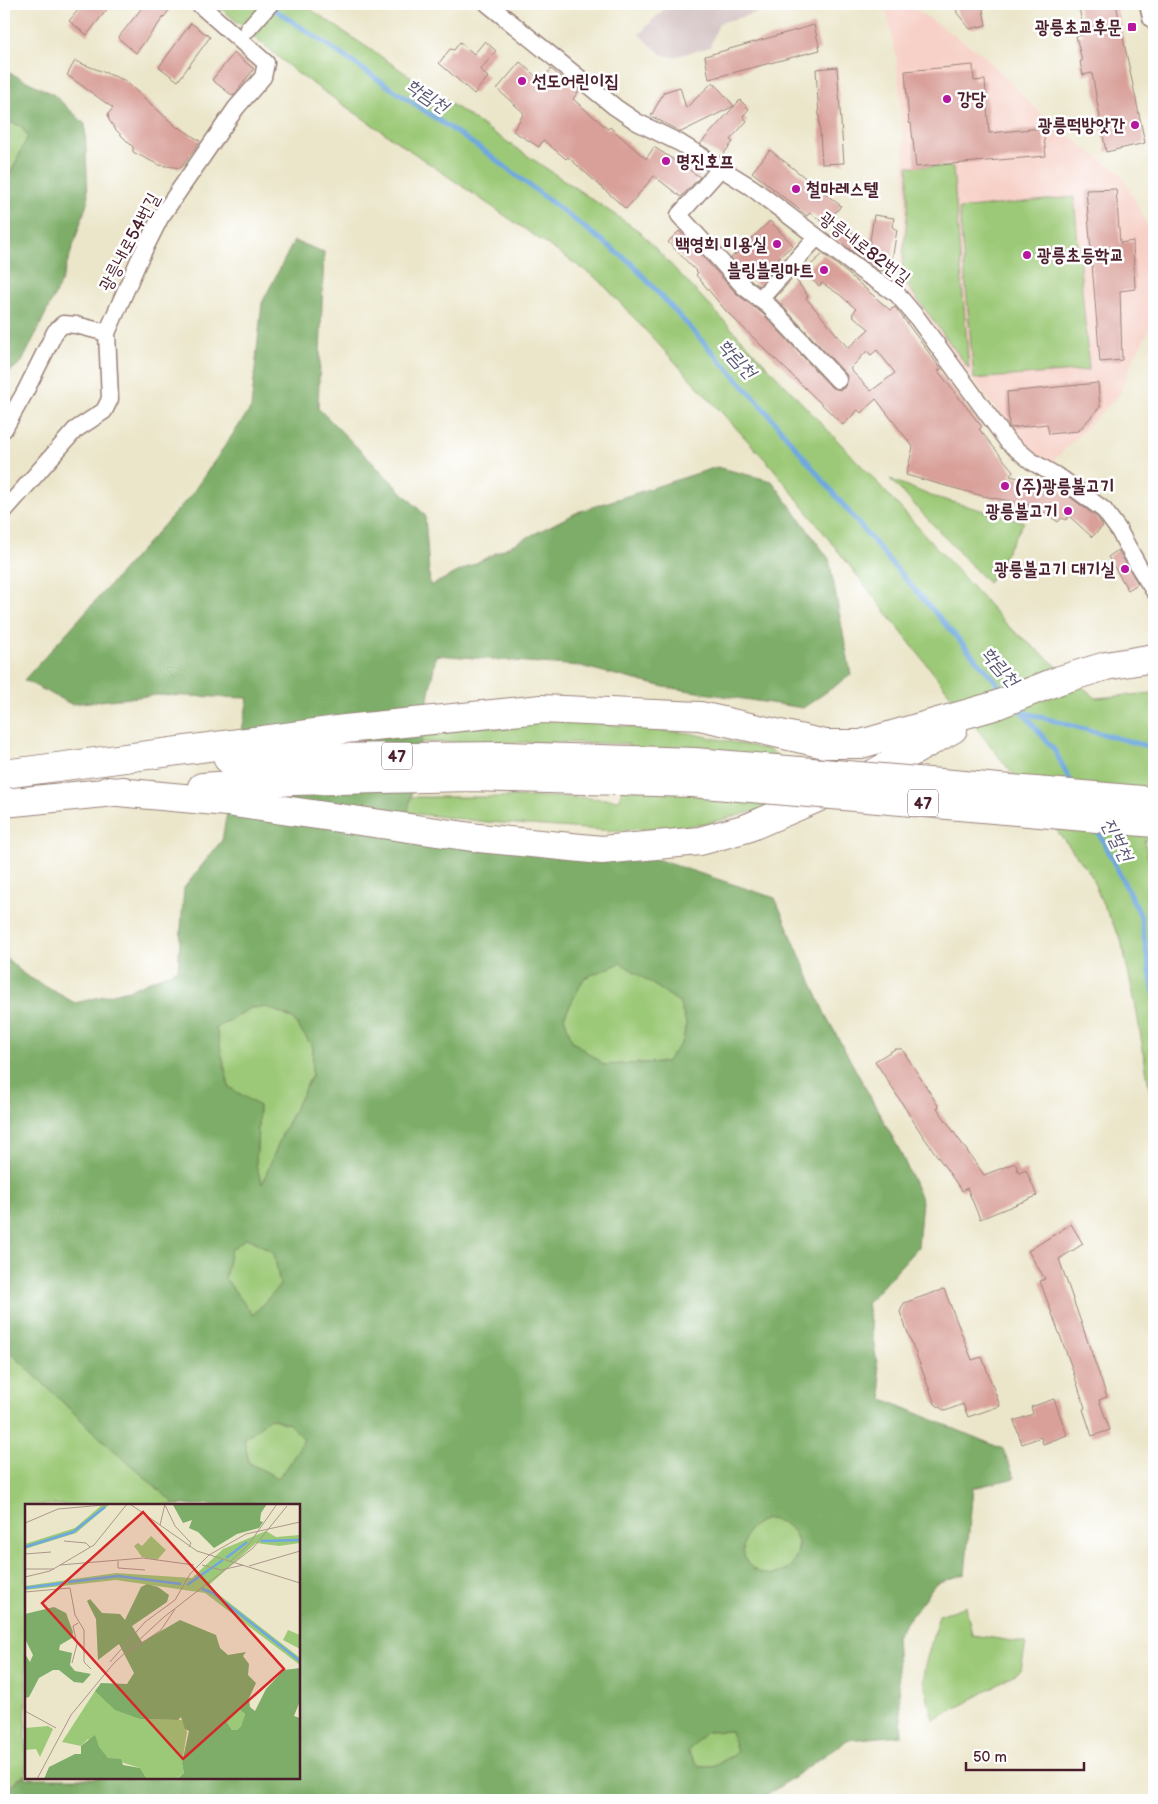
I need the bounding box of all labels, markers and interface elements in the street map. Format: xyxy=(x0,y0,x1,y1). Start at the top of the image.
place label: 광릉초교후문 xyxy=(1035,17,1122,38)
marker: 광릉초교후문 xyxy=(1126,21,1138,33)
place label: 선도어린이집 xyxy=(532,71,619,92)
water label: 학림천 xyxy=(402,74,454,120)
marker: 선도어린이집 xyxy=(516,75,528,87)
place label: 강당 xyxy=(957,89,986,110)
marker: 강당 xyxy=(941,93,953,105)
place label: 광릉떡방앗간 xyxy=(1038,115,1126,136)
marker: 광릉떡방앗간 xyxy=(1129,119,1141,131)
place label: 명진호프 xyxy=(676,151,734,172)
marker: 명진호프 xyxy=(660,155,672,167)
place label: 철마레스텔 xyxy=(806,179,879,200)
marker: 철마레스텔 xyxy=(790,183,802,195)
street label: 광릉내로54번길 xyxy=(95,189,164,295)
street label: 광릉내로82번길 xyxy=(815,208,915,290)
place label: 백영희 미용실 xyxy=(675,234,768,255)
marker: 백영희 미용실 xyxy=(771,238,783,250)
place label: 광릉초등학교 xyxy=(1037,245,1124,266)
marker: 광릉초등학교 xyxy=(1021,249,1033,261)
place label: 블링블링마트 xyxy=(727,260,814,281)
marker: 블링블링마트 xyxy=(818,264,830,276)
water label: 학림천 xyxy=(713,334,762,385)
place label: (주)광릉불고기 xyxy=(1015,476,1115,497)
marker: (주)광릉불고기 xyxy=(999,480,1011,492)
place label: 광릉불고기 xyxy=(986,501,1058,522)
marker: 광릉불고기 xyxy=(1062,505,1074,517)
place label: 광릉불고기 대기실 xyxy=(994,559,1116,580)
marker: 광릉불고기 대기실 xyxy=(1119,563,1131,575)
water label: 학림천 xyxy=(976,642,1025,693)
road number: 47 xyxy=(382,742,412,769)
road number: 47 xyxy=(908,790,938,816)
water label: 진벌천 xyxy=(1096,814,1138,867)
inset map xyxy=(25,1504,300,1779)
scale bar xyxy=(966,1739,1083,1771)
text: 50 m xyxy=(973,1748,1007,1767)

